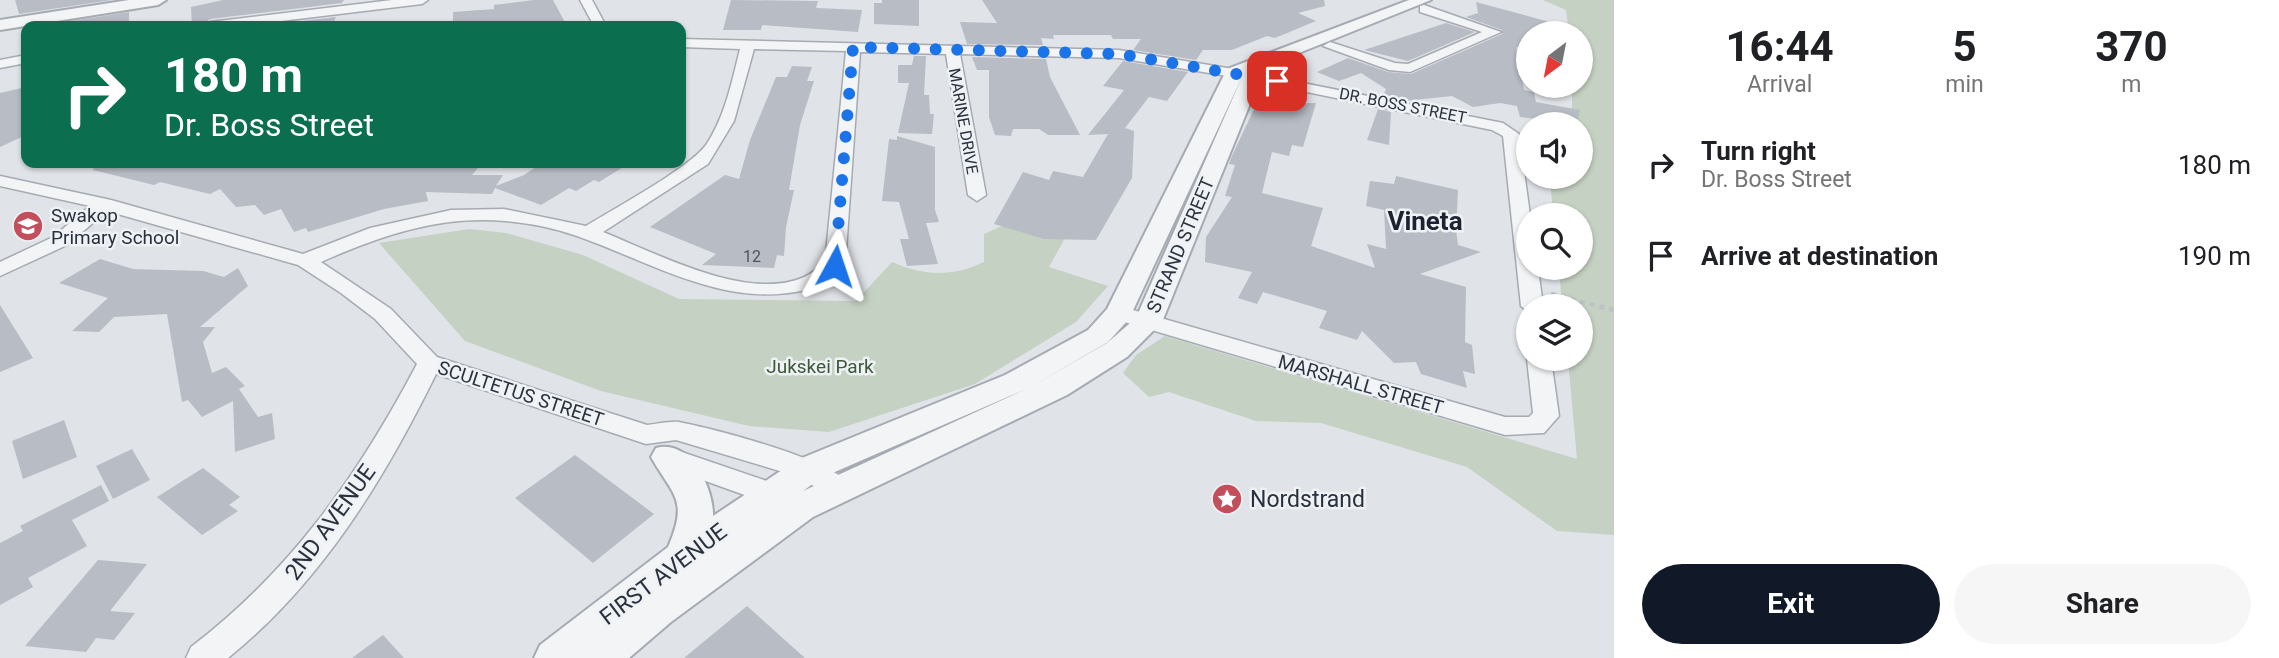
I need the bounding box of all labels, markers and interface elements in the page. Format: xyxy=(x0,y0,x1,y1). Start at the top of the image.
north arrow xyxy=(1516,21,1592,98)
map controls xyxy=(1516,21,1593,371)
text: 16:44 xyxy=(1726,22,1834,71)
text: 5 xyxy=(1952,22,1977,71)
text: 370 xyxy=(2095,22,2168,71)
text: 180 m xyxy=(164,47,303,104)
icon: right xyxy=(49,49,140,140)
pin xyxy=(1247,51,1307,111)
icon: arrive xyxy=(1258,62,1296,100)
street label: MARINE DRIVE xyxy=(945,67,982,176)
text: Arrival xyxy=(1747,71,1812,98)
text: min xyxy=(1945,71,1984,98)
text: m xyxy=(2121,71,2141,98)
street label: DR. BOSS STREET xyxy=(1338,84,1469,127)
text: Dr. Boss Street xyxy=(164,106,374,144)
button: sound xyxy=(1516,112,1593,189)
text: Turn right xyxy=(1701,136,1816,166)
icon: right xyxy=(1642,146,1680,184)
text: 180 m xyxy=(2178,150,2251,180)
text: Dr. Boss Street xyxy=(1701,166,1852,193)
street label: STRAND STREET xyxy=(1142,174,1219,316)
button: search xyxy=(1516,203,1593,280)
place label: Swakop Primary School xyxy=(51,204,179,249)
district label: Vineta xyxy=(1387,206,1463,236)
school or university icon: Swakop Primary School xyxy=(11,209,45,243)
position arrow xyxy=(798,229,872,303)
icon: arrive xyxy=(1642,237,1680,275)
text: Arrive at destination xyxy=(1701,241,1938,271)
text: 190 m xyxy=(2178,241,2251,271)
house number: 12 xyxy=(743,247,761,266)
button: layers xyxy=(1516,294,1593,371)
street label: MARSHALL STREET xyxy=(1276,350,1446,419)
park label: Jukskei Park xyxy=(766,355,874,378)
street label: SCULTETUS STREET xyxy=(435,356,607,431)
street label: 2ND AVENUE xyxy=(279,459,381,585)
place icon: Nordstrand xyxy=(1210,482,1244,516)
place label: Nordstrand xyxy=(1250,486,1365,513)
street label: FIRST AVENUE xyxy=(595,518,732,631)
button: Exit xyxy=(1642,564,1940,644)
button: Share xyxy=(1954,564,2251,644)

